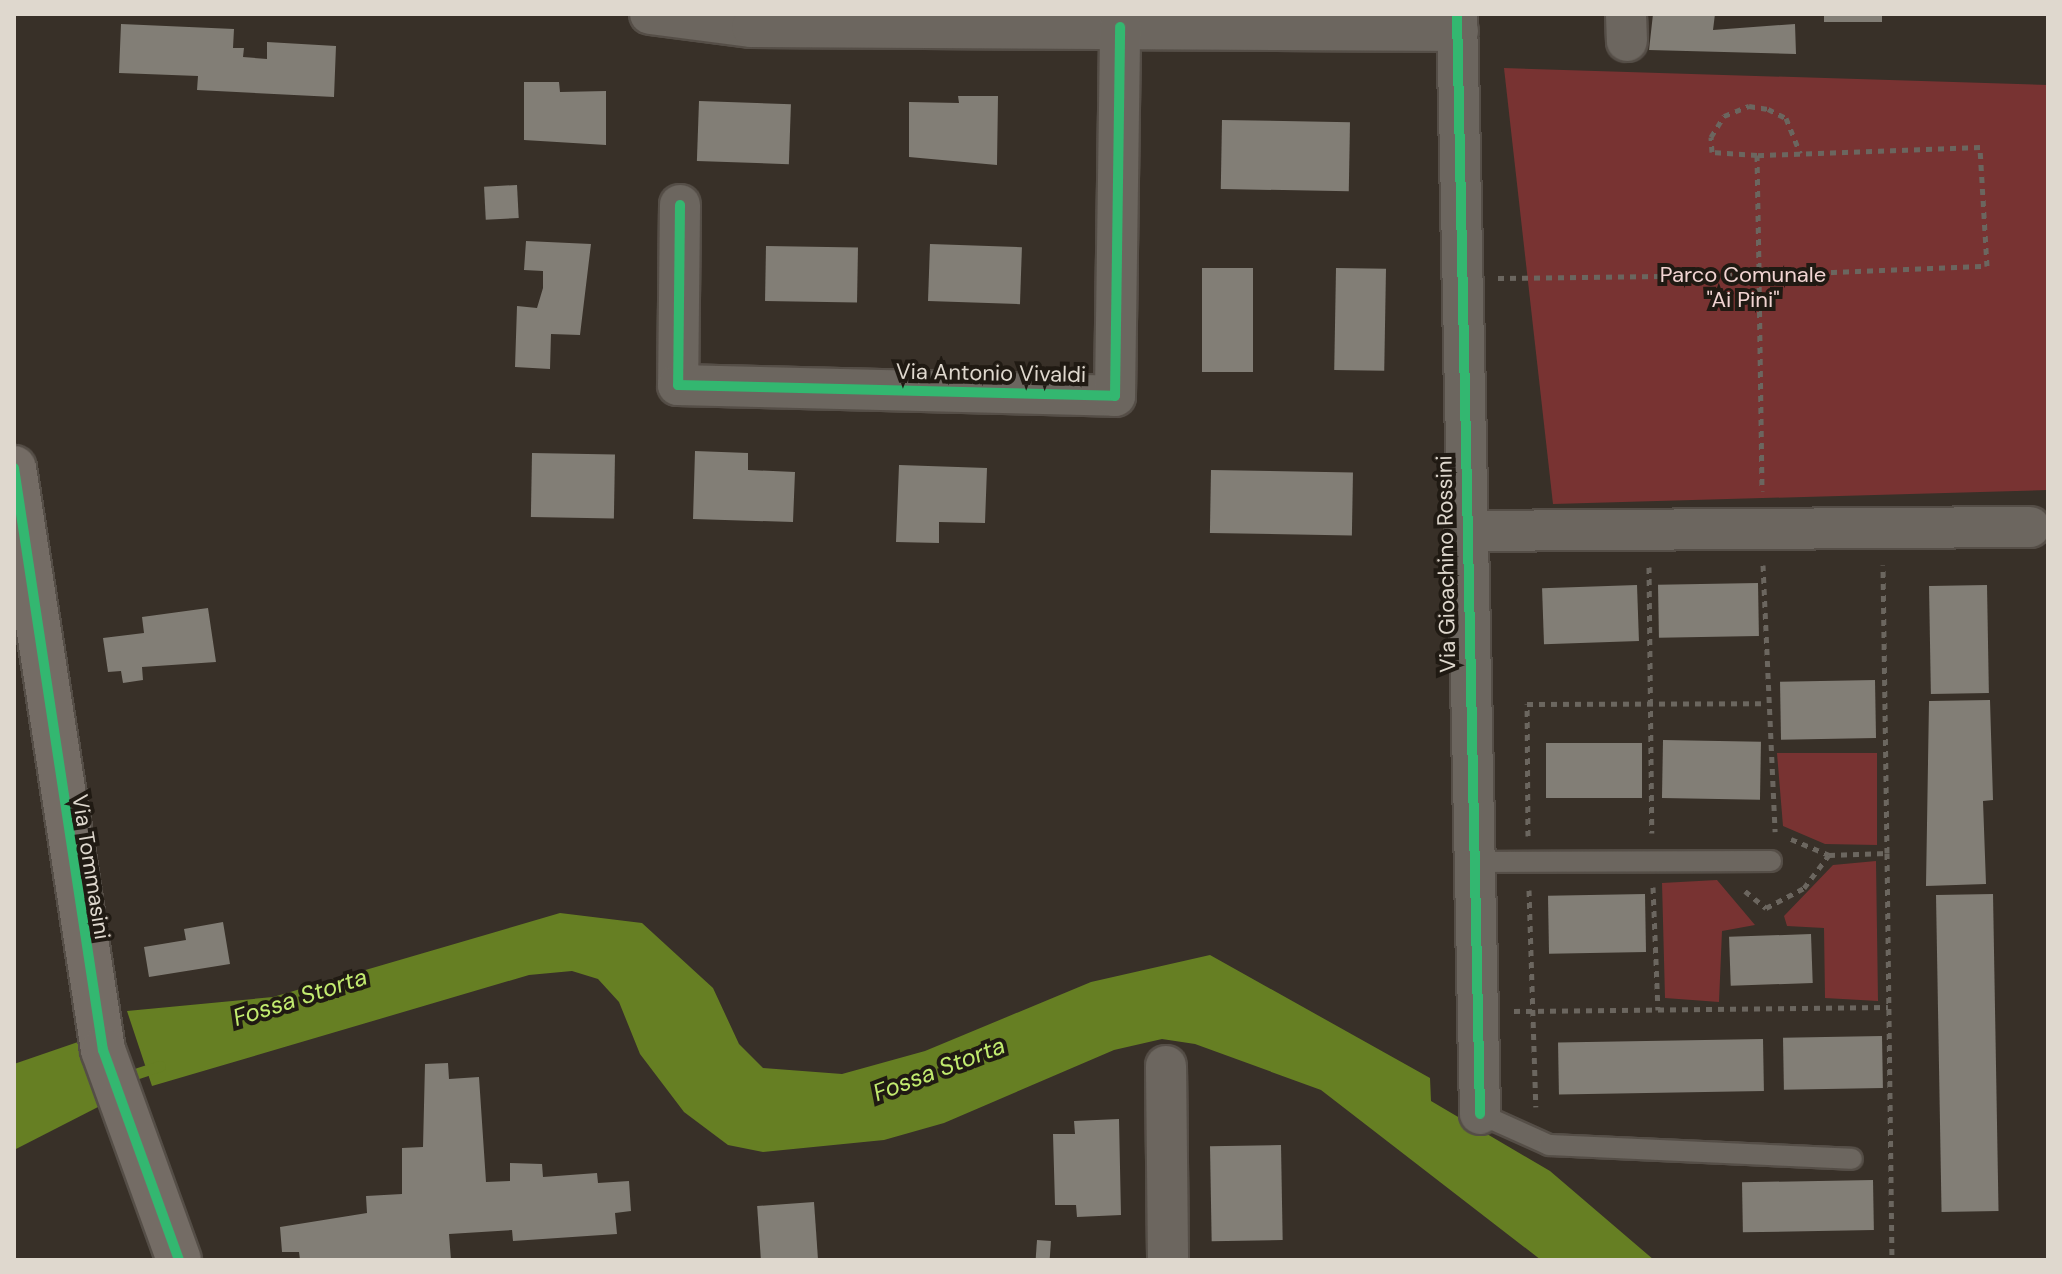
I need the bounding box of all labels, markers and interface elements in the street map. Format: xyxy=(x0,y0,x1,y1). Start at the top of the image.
park label: Parco Comunale "Ai Pini" xyxy=(1660,261,1826,312)
street label: Via Antonio Vivaldi xyxy=(896,358,1086,388)
street label: Via Gioachino Rossini xyxy=(1431,455,1461,673)
street label: Via Tommasini xyxy=(66,793,116,941)
water label: Fossa Storta xyxy=(229,962,371,1032)
water label: Fossa Storta xyxy=(869,1031,1009,1107)

